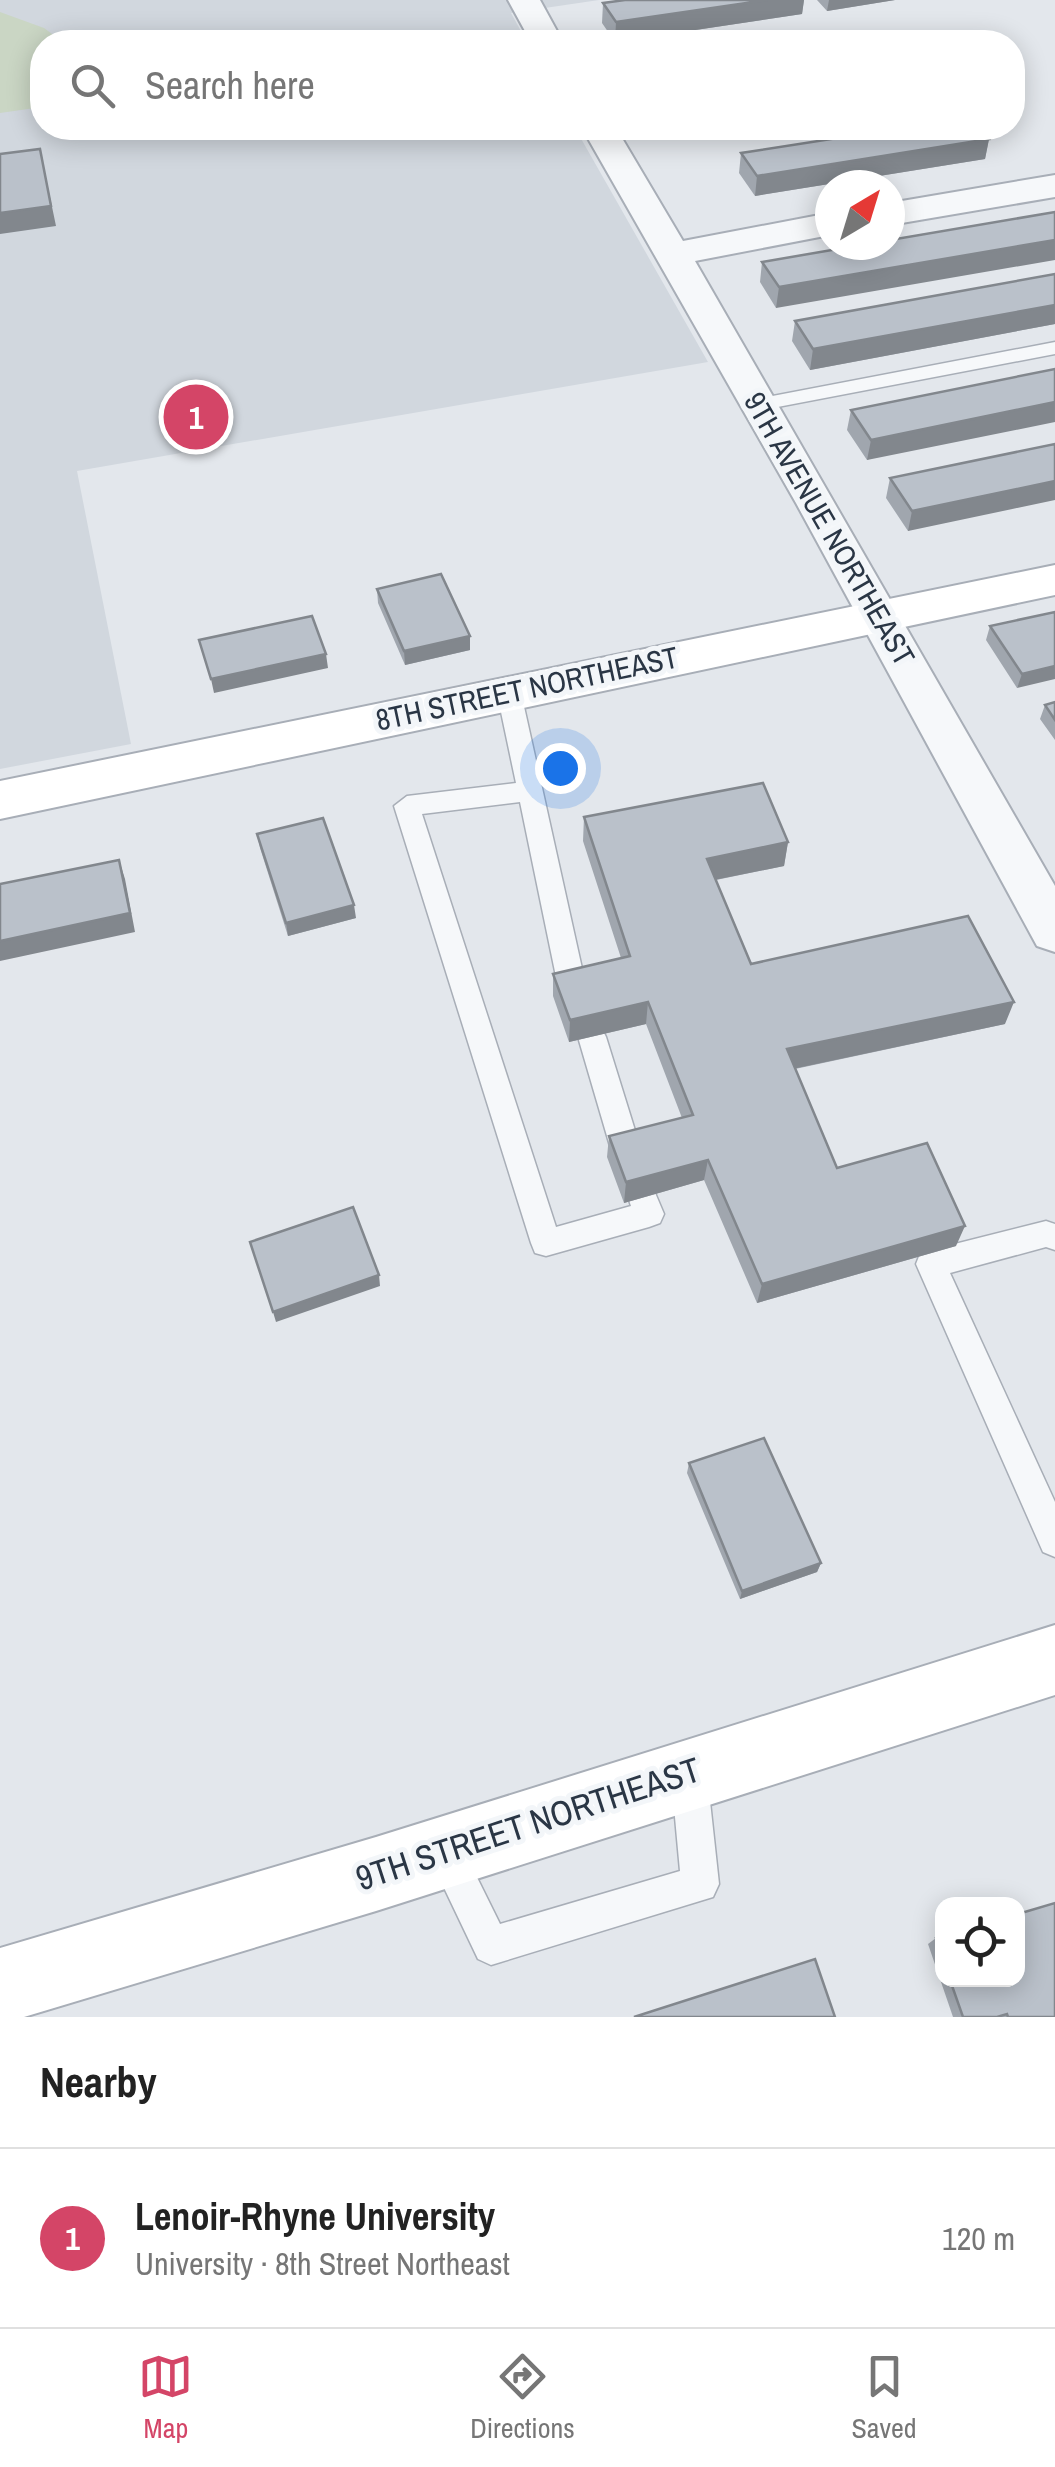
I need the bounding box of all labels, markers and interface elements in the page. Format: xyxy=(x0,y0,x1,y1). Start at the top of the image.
search box xyxy=(30,30,1025,140)
icon: search xyxy=(65,58,120,113)
text: Search here xyxy=(145,60,315,111)
north arrow xyxy=(815,170,905,260)
pin: 1 xyxy=(164,380,228,454)
street label: 9TH AVENUE NORTHEAST xyxy=(735,385,925,672)
street label: 8TH STREET NORTHEAST xyxy=(372,636,682,740)
your location xyxy=(535,743,586,794)
street label: 9TH STREET NORTHEAST xyxy=(350,1746,706,1901)
map controls xyxy=(935,1897,1025,1987)
button: locate xyxy=(935,1897,1025,1987)
text: Nearby xyxy=(40,2054,157,2110)
text: Lenoir-Rhyne University xyxy=(135,2191,495,2242)
text: 1 xyxy=(65,2217,80,2260)
text: 120 m xyxy=(942,2217,1015,2260)
text: University · 8th Street Northeast xyxy=(135,2242,510,2285)
tab: Map xyxy=(138,2349,193,2447)
tab: Directions xyxy=(470,2349,575,2447)
tab: Saved xyxy=(852,2349,917,2447)

